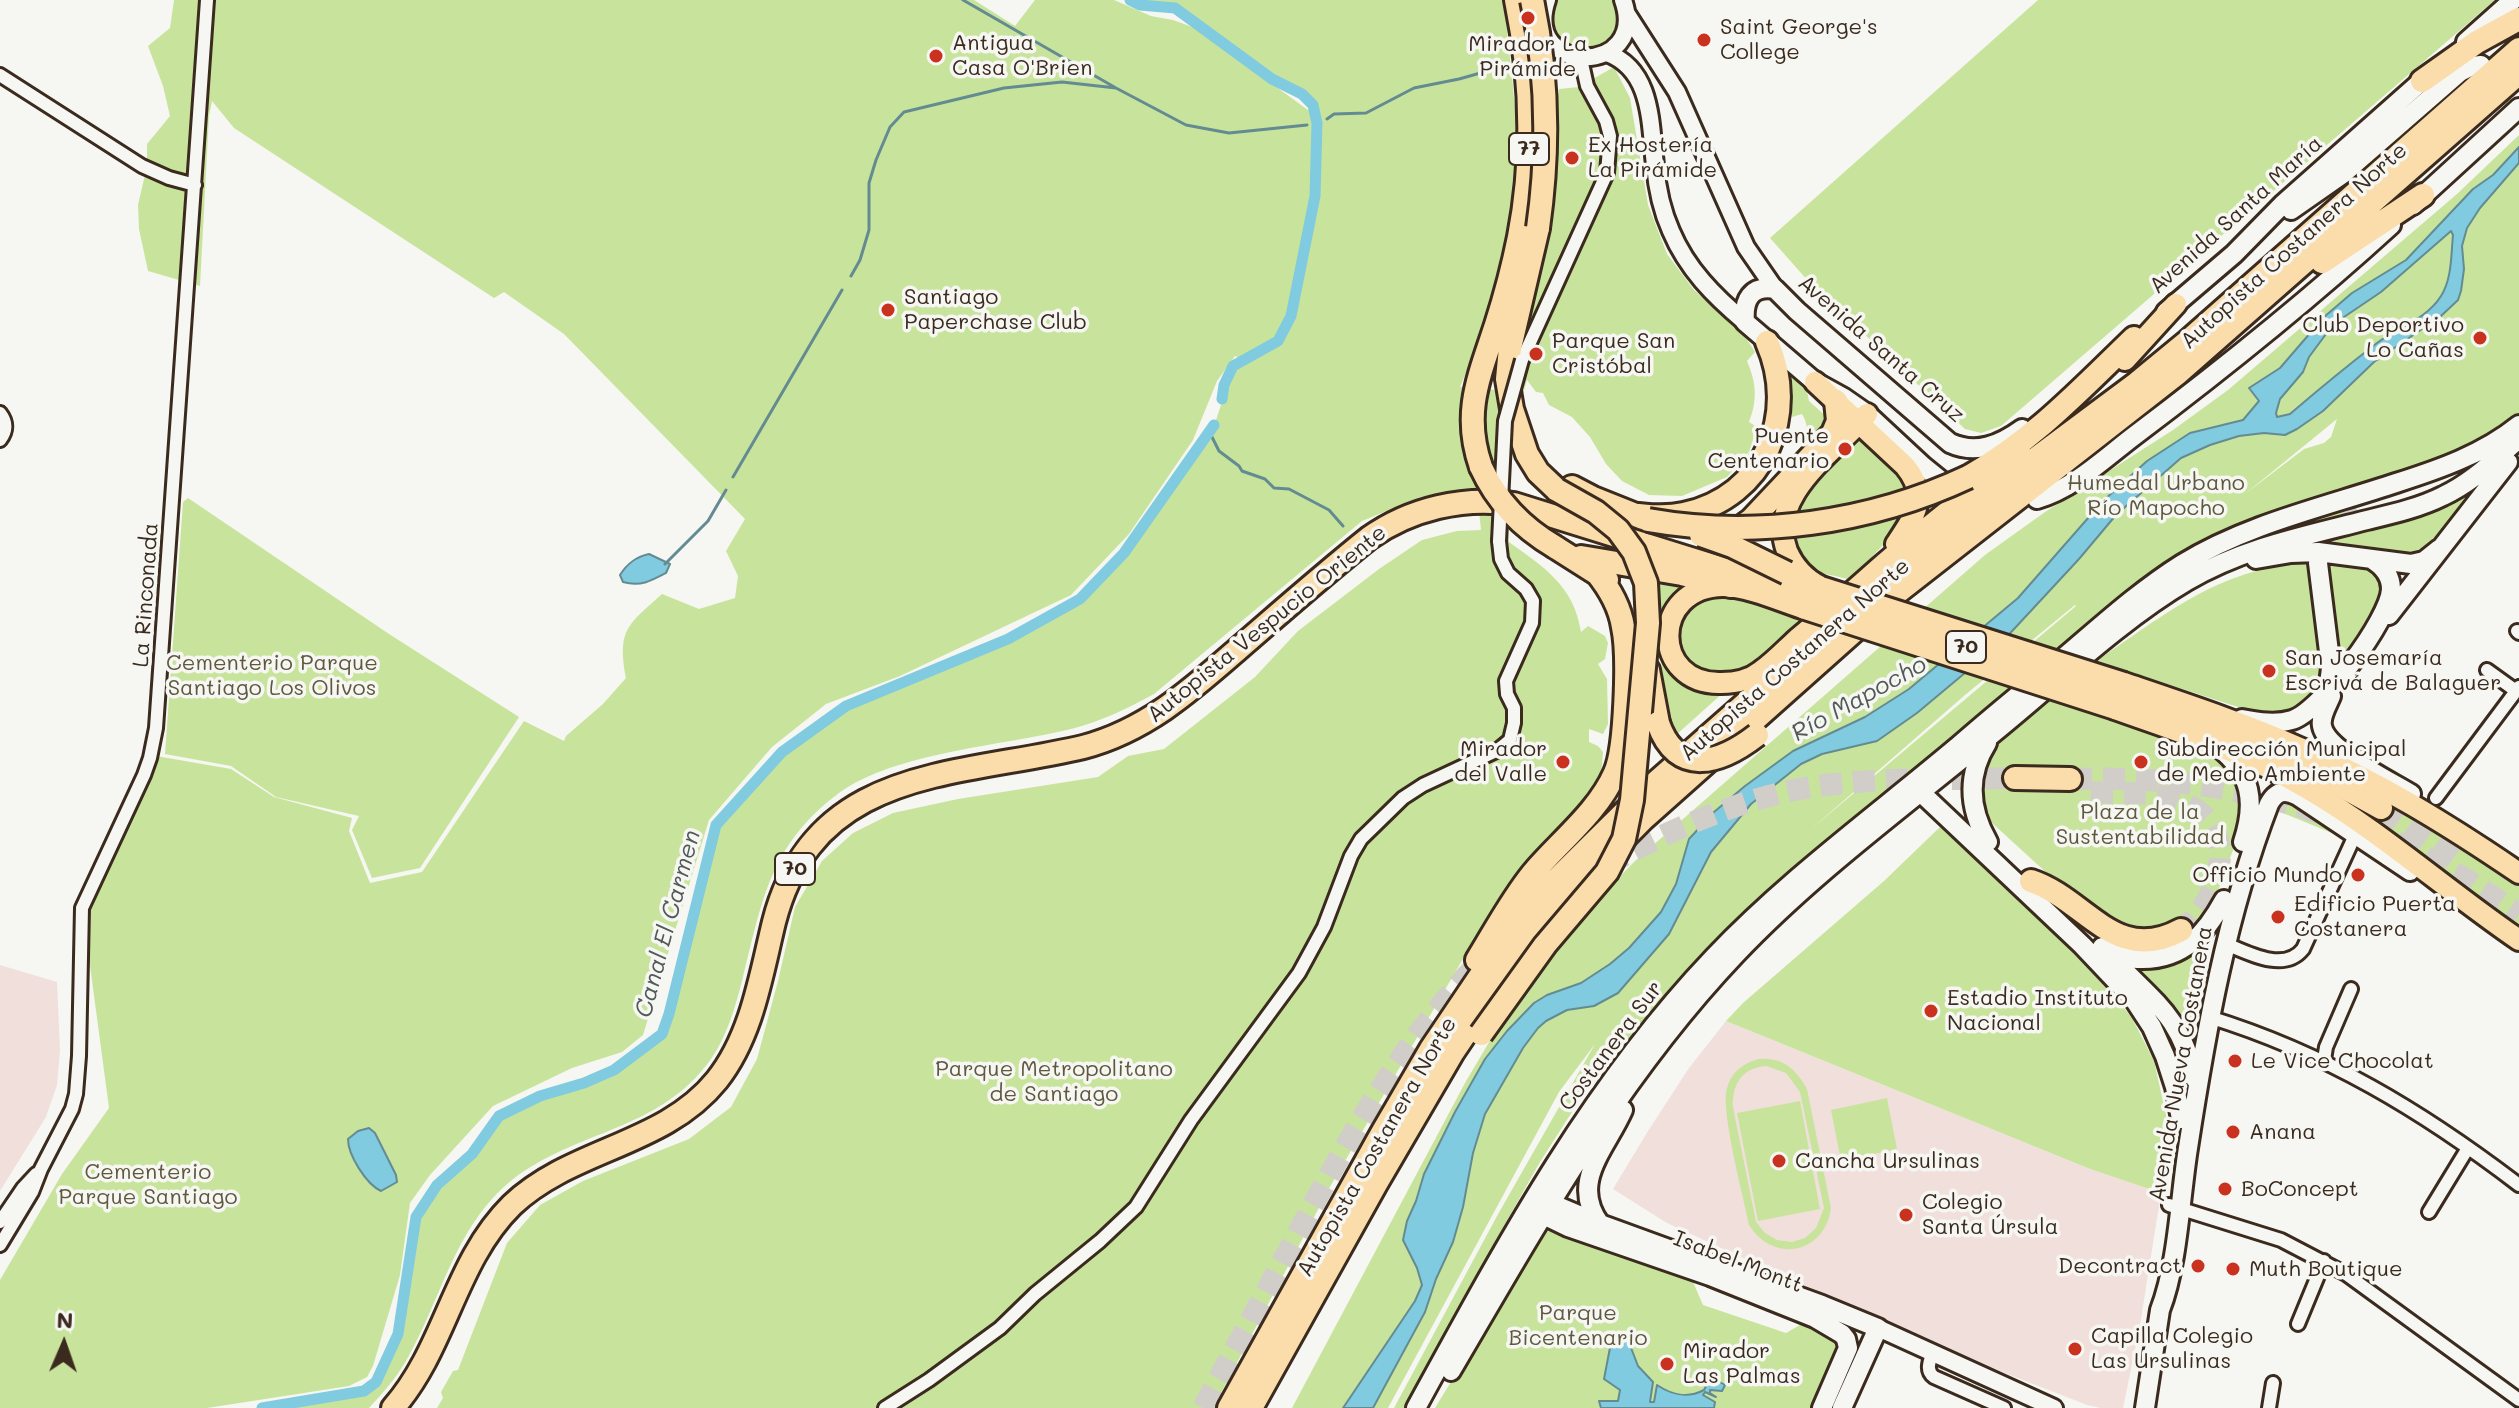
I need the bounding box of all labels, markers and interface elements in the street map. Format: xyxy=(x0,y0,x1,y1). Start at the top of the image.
marker: Mirador La Pirámide xyxy=(1519,9,1537,27)
place label: Saint George's College xyxy=(1720,14,1878,66)
place label: Antigua Casa O'Brien xyxy=(952,30,1092,82)
place label: Mirador La Pirámide xyxy=(1468,31,1588,82)
marker: Saint George's College xyxy=(1695,31,1713,49)
marker: Antigua Casa O'Brien xyxy=(927,47,945,65)
street label: Avenida Santa María xyxy=(2144,130,2328,300)
place label: Ex Hostería La Pirámide xyxy=(1588,132,1717,184)
road number: 77 xyxy=(1509,133,1549,165)
street label: Autopista Costanera Norte xyxy=(2175,137,2413,355)
marker: Ex Hostería La Pirámide xyxy=(1563,149,1581,167)
street label: Avenida Santa Cruz xyxy=(1792,270,1970,428)
place label: Santiago Paperchase Club xyxy=(904,284,1087,336)
marker: Santiago Paperchase Club xyxy=(879,301,897,319)
place label: Club Deportivo Lo Cañas xyxy=(2302,312,2464,364)
place label: Parque San Cristóbal xyxy=(1552,328,1675,380)
marker: Club Deportivo Lo Cañas xyxy=(2471,329,2489,347)
marker: Parque San Cristóbal xyxy=(1527,345,1545,363)
place label: Puente Centenario xyxy=(1707,423,1829,474)
marker: Puente Centenario xyxy=(1836,440,1854,458)
park label: Humedal Urbano Río Mapocho xyxy=(2067,470,2245,522)
street label: Autopista Vespucio Oriente xyxy=(1142,519,1392,729)
street label: La Rinconada xyxy=(128,522,164,668)
street label: Autopista Costanera Norte xyxy=(1675,553,1915,767)
road number: 70 xyxy=(1946,631,1986,663)
place label: San Josemaría Escrivá de Balaguer xyxy=(2285,645,2501,696)
park label: Cementerio Parque Santiago Los Olivos xyxy=(166,650,378,702)
water label: Río Mapocho xyxy=(1786,650,1932,748)
marker: San Josemaría Escrivá de Balaguer xyxy=(2260,662,2278,680)
place label: Mirador del Valle xyxy=(1454,736,1547,788)
place label: Subdirección Municipal de Medio Ambiente xyxy=(2157,736,2407,788)
marker: Mirador del Valle xyxy=(1554,753,1572,771)
marker: Subdirección Municipal de Medio Ambiente xyxy=(2132,753,2150,771)
park label: Plaza de la Sustentabilidad xyxy=(2056,799,2224,850)
water label: Canal El Carmen xyxy=(629,827,707,1021)
road number: 70 xyxy=(775,853,815,885)
place label: Officio Mundo xyxy=(2192,862,2342,888)
marker: Officio Mundo xyxy=(2349,866,2367,884)
place label: Edificio Puerta Costanera xyxy=(2294,891,2456,942)
marker: Edificio Puerta Costanera xyxy=(2269,908,2287,926)
street label: Avenida Nueva Costanera xyxy=(2144,924,2218,1204)
street label: Costanera Sur xyxy=(1554,976,1668,1116)
place label: Estadio Instituto Nacional xyxy=(1947,985,2128,1036)
marker: Estadio Instituto Nacional xyxy=(1922,1002,1940,1020)
street label: Autopista Costanera Norte xyxy=(1292,1012,1462,1282)
place label: Le Vice Chocolat xyxy=(2251,1048,2434,1074)
marker: Le Vice Chocolat xyxy=(2226,1052,2244,1070)
park label: Parque Metropolitano de Santiago xyxy=(935,1056,1173,1108)
place label: Anana xyxy=(2249,1119,2316,1145)
marker: Anana xyxy=(2224,1123,2242,1141)
place label: Cancha Ursulinas xyxy=(1795,1148,1980,1174)
marker: Cancha Ursulinas xyxy=(1770,1152,1788,1170)
park label: Cementerio Parque Santiago xyxy=(58,1159,238,1210)
place label: BoConcept xyxy=(2241,1176,2358,1202)
marker: BoConcept xyxy=(2216,1180,2234,1198)
place label: Colegio Santa Úrsula xyxy=(1922,1189,2058,1240)
marker: Colegio Santa Úrsula xyxy=(1897,1206,1915,1224)
street label: Isabel Montt xyxy=(1670,1225,1806,1299)
place label: Decontract xyxy=(2058,1253,2182,1279)
place label: Muth Boutique xyxy=(2249,1256,2403,1282)
marker: Decontract xyxy=(2189,1257,2207,1275)
marker: Muth Boutique xyxy=(2224,1260,2242,1278)
park label: Parque Bicentenario xyxy=(1508,1300,1648,1352)
north arrow xyxy=(24,1304,104,1384)
text: N xyxy=(56,1305,74,1334)
place label: Capilla Colegio Las Ursulinas xyxy=(2091,1323,2253,1374)
place label: Mirador Las Palmas xyxy=(1683,1338,1801,1390)
marker: Capilla Colegio Las Ursulinas xyxy=(2066,1340,2084,1358)
marker: Mirador Las Palmas xyxy=(1658,1355,1676,1373)

